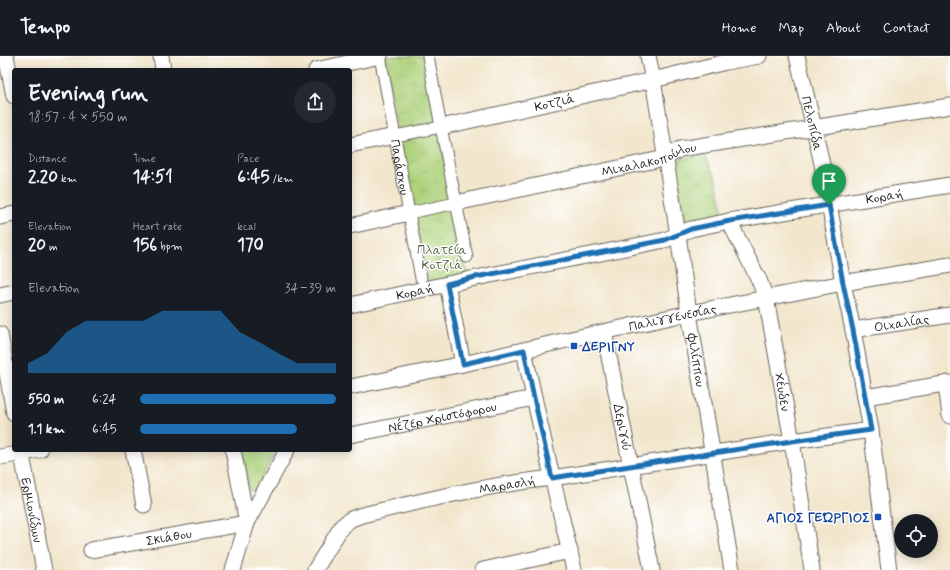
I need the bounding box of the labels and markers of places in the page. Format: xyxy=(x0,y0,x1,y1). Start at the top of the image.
pin xyxy=(812,164,846,205)
place label: ΔΕΡΙΓΝΥ xyxy=(581,339,635,356)
marker: ΔΕΡΙΓΝΥ xyxy=(569,341,579,351)
place label: ΑΓΙΟΣ ΓΕΏΡΓΙΟΣ xyxy=(766,510,870,527)
marker: ΑΓΙΟΣ ΓΕΏΡΓΙΟΣ xyxy=(873,512,883,522)

